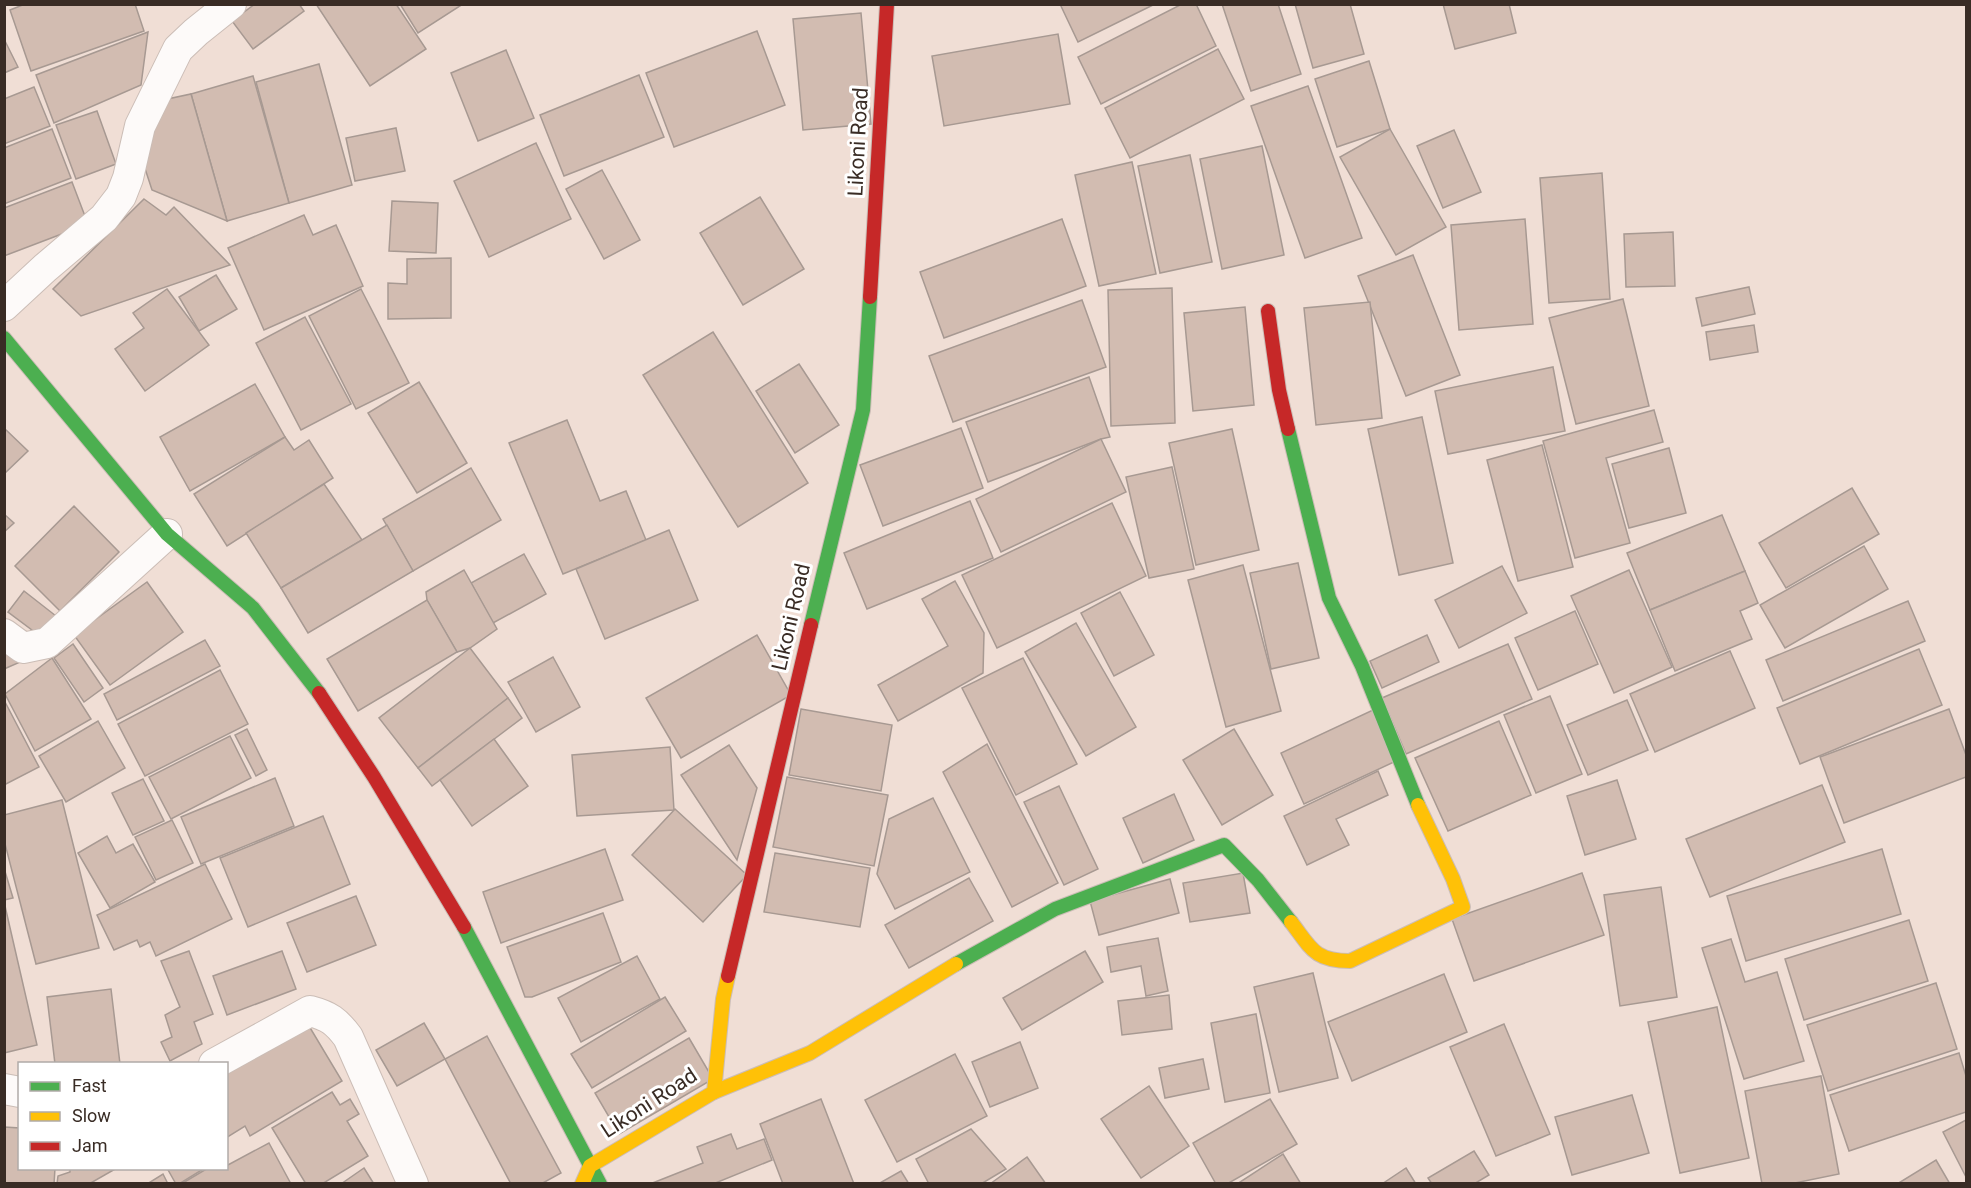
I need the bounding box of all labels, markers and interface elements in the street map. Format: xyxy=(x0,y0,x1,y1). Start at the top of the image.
street label: Likoni Road xyxy=(843,87,873,197)
street label: Likoni Road xyxy=(767,561,815,673)
legend xyxy=(18,1062,228,1170)
street label: Likoni Road xyxy=(597,1063,701,1143)
text: Fast xyxy=(72,1075,107,1096)
text: Slow xyxy=(72,1105,111,1126)
text: Jam xyxy=(72,1135,108,1156)

